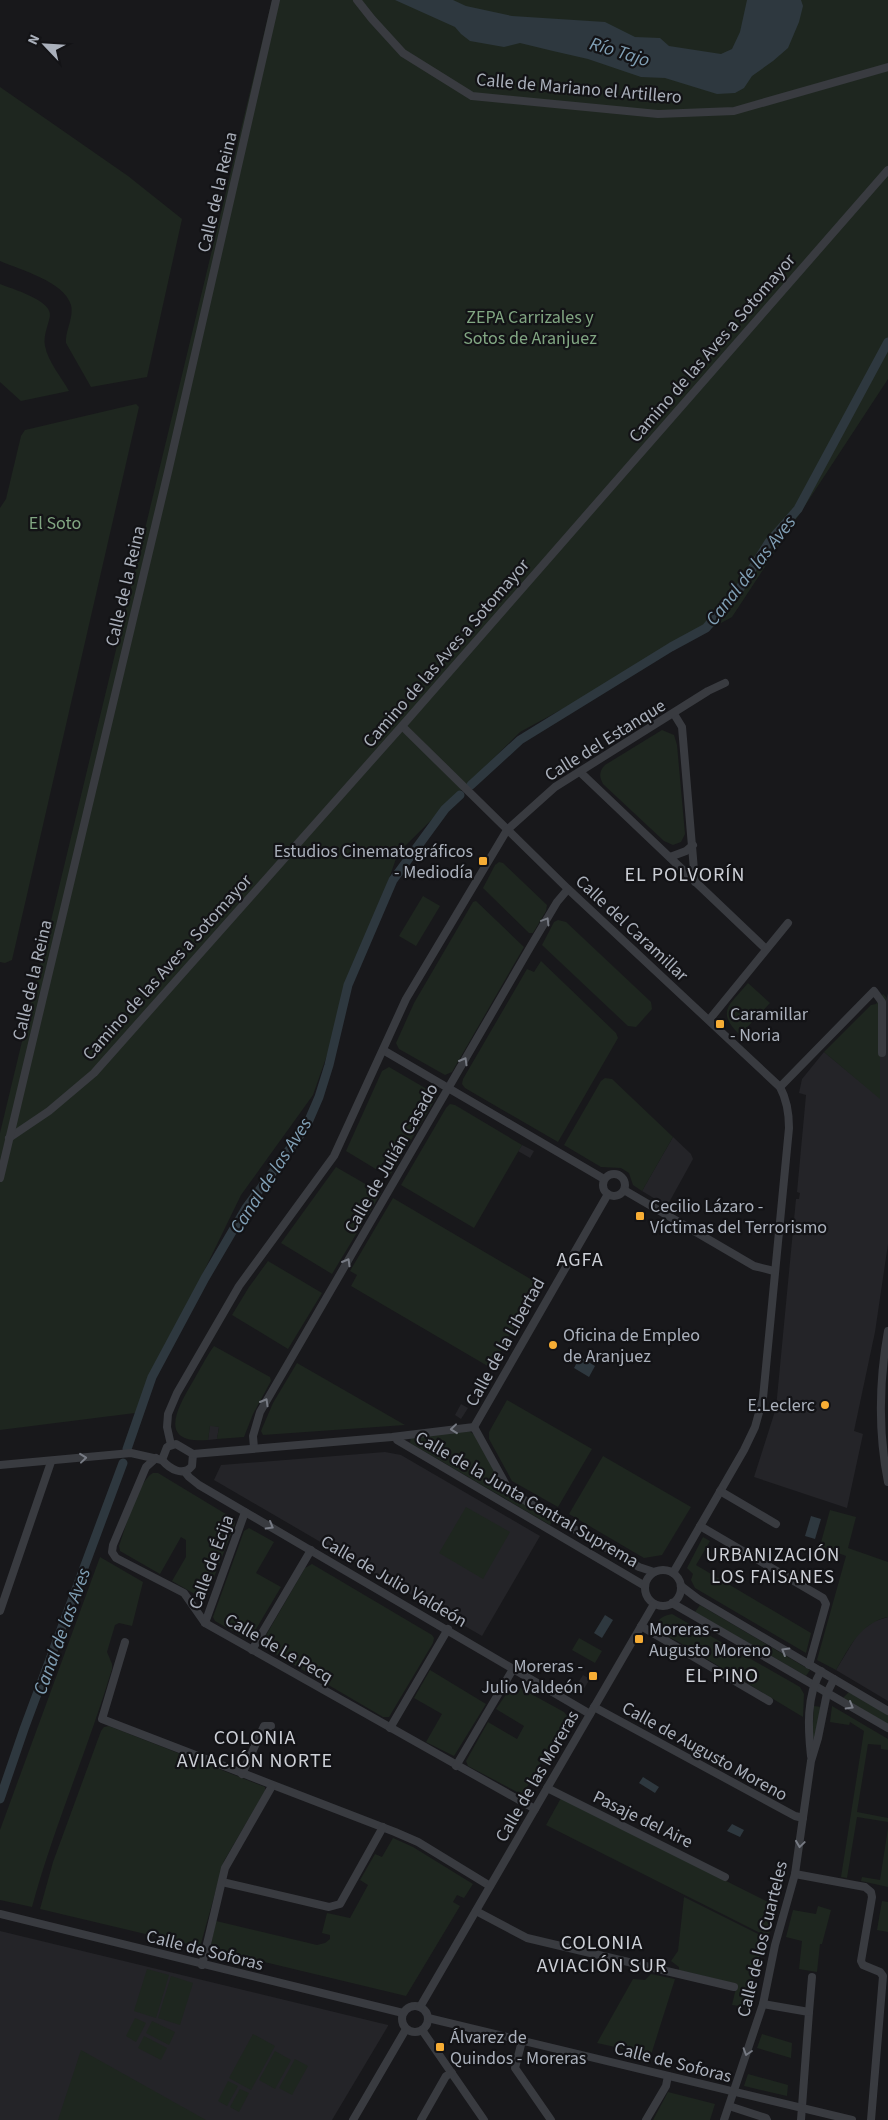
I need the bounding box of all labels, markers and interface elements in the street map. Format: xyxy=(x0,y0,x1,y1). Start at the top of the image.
north arrow xyxy=(20,20,70,70)
text: N xyxy=(23,31,45,48)
water label: Río Tajo xyxy=(586,31,653,74)
street label: Calle de Mariano el Artillero xyxy=(475,67,683,110)
street label: Calle de la Reina xyxy=(191,129,244,255)
street label: Camino de las Aves a Sotomayor xyxy=(623,248,802,448)
park label: ZEPA Carrizales y Sotos de Aranjuez xyxy=(463,305,597,351)
water label: Canal de las Aves xyxy=(699,510,803,632)
park label: El Soto xyxy=(29,511,81,536)
street label: Calle de la Reina xyxy=(99,523,152,649)
street label: Camino de las Aves a Sotomayor xyxy=(357,553,536,753)
street label: Calle del Estanque xyxy=(540,693,671,788)
place label: Estudios Cinematográficos - Mediodía xyxy=(274,839,473,885)
marker: Estudios Cinematográficos - Mediodía xyxy=(477,855,489,867)
district label: EL POLVORÍN xyxy=(624,861,746,889)
street label: Camino de las Aves a Sotomayor xyxy=(77,868,258,1066)
street label: Calle del Caramillar xyxy=(570,869,694,988)
street label: Calle de la Reina xyxy=(6,917,59,1043)
one-way arrow xyxy=(540,917,549,926)
place label: Caramillar - Noria xyxy=(730,1002,809,1048)
marker: Caramillar - Noria xyxy=(714,1018,726,1030)
one-way arrow xyxy=(458,1057,468,1066)
street label: Calle de Julián Casado xyxy=(338,1079,445,1238)
water label: Canal de las Aves xyxy=(224,1112,319,1239)
place label: Cecilio Lázaro - Víctimas del Terrorismo xyxy=(650,1194,827,1240)
marker: Cecilio Lázaro - Víctimas del Terrorismo xyxy=(634,1210,646,1222)
district label: AGFA xyxy=(557,1246,604,1274)
one-way arrow xyxy=(341,1258,351,1267)
street label: Calle de la Libertad xyxy=(460,1273,551,1411)
place label: Oficina de Empleo de Aranjuez xyxy=(563,1323,700,1369)
marker: Oficina de Empleo de Aranjuez xyxy=(547,1339,559,1351)
place label: E.Leclerc xyxy=(748,1393,815,1418)
one-way arrow xyxy=(259,1399,269,1408)
marker: E.Leclerc xyxy=(819,1399,831,1411)
one-way arrow xyxy=(450,1423,458,1434)
street label: Calle de la Junta Central Suprema xyxy=(410,1425,643,1574)
one-way arrow xyxy=(80,1453,88,1464)
street label: Calle de Écija xyxy=(183,1511,240,1613)
one-way arrow xyxy=(264,1520,273,1530)
street label: Calle de Julio Valdeón xyxy=(316,1529,472,1634)
district label: URBANIZACIÓN LOS FAISANES xyxy=(706,1542,840,1591)
water label: Canal de las Aves xyxy=(27,1564,98,1699)
street label: Calle de Le Pecq xyxy=(220,1607,337,1690)
place label: Moreras - Augusto Moreno xyxy=(649,1617,771,1663)
marker: Moreras - Augusto Moreno xyxy=(633,1633,645,1645)
one-way arrow xyxy=(782,1647,791,1657)
place label: Moreras - Julio Valdeón xyxy=(481,1654,583,1700)
district label: EL PINO xyxy=(685,1662,759,1690)
marker: Moreras - Julio Valdeón xyxy=(587,1670,599,1682)
street label: Calle de Augusto Moreno xyxy=(617,1695,792,1807)
one-way arrow xyxy=(845,1699,854,1709)
street label: Calle de las Moreras xyxy=(489,1706,585,1847)
district label: COLONIA AVIACIÓN NORTE xyxy=(177,1724,333,1775)
street label: Pasaje del Aire xyxy=(589,1784,697,1854)
one-way arrow xyxy=(795,1840,806,1848)
street label: Calle de los Cuarteles xyxy=(731,1858,794,2020)
street label: Calle de Soforas xyxy=(144,1924,266,1977)
district label: COLONIA AVIACIÓN SUR xyxy=(537,1929,667,1980)
place label: Álvarez de Quindos - Moreras xyxy=(450,2025,586,2071)
street label: Calle de Soforas xyxy=(612,2036,734,2089)
marker: Álvarez de Quindos - Moreras xyxy=(434,2041,446,2053)
one-way arrow xyxy=(743,2047,753,2055)

